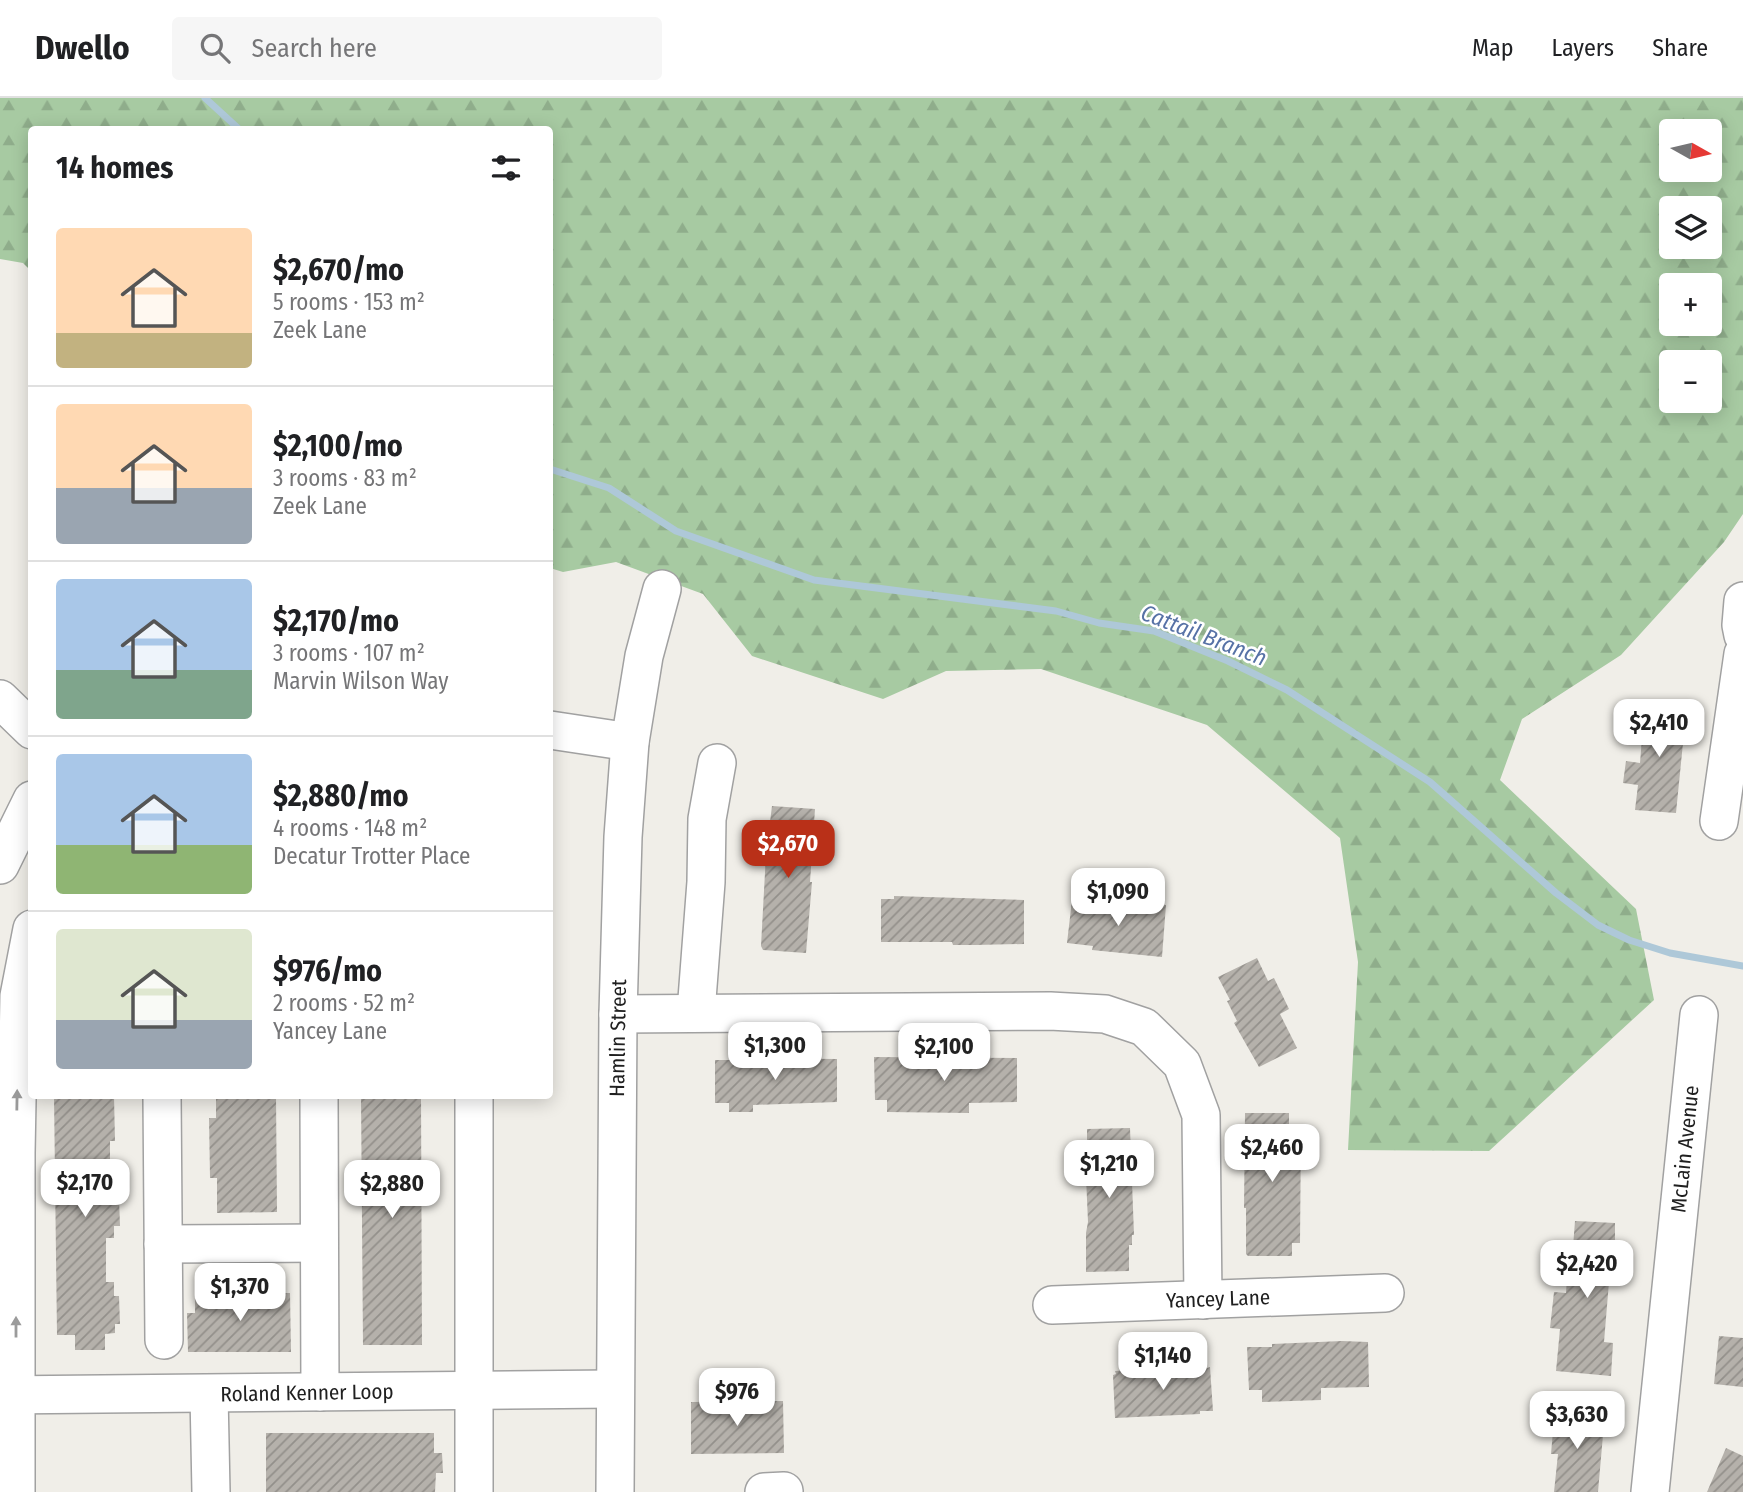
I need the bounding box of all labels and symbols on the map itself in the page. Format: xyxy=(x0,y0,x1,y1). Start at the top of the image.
north arrow xyxy=(1659,119,1722,182)
water label: Cattail Branch xyxy=(1137,598,1271,672)
pin: $2,410 xyxy=(1602,700,1716,759)
pin: $2,670 xyxy=(731,820,845,880)
pin: $1,090 xyxy=(1061,868,1175,928)
street label: Hamlin Street xyxy=(604,979,632,1097)
pin: $1,300 xyxy=(718,1023,832,1082)
pin: $2,100 xyxy=(887,1024,1001,1083)
street label: McLain Avenue xyxy=(1665,1084,1705,1214)
one-way arrow xyxy=(11,1089,23,1111)
pin: $2,460 xyxy=(1215,1124,1329,1184)
pin: $1,210 xyxy=(1052,1140,1166,1200)
pin: $2,170 xyxy=(28,1160,142,1219)
pin: $2,880 xyxy=(335,1160,449,1220)
pin: $2,420 xyxy=(1530,1240,1644,1300)
pin: $1,370 xyxy=(183,1264,297,1323)
street label: Yancey Lane xyxy=(1165,1284,1271,1314)
one-way arrow xyxy=(10,1316,22,1338)
pin: $1,140 xyxy=(1106,1332,1220,1392)
pin: $976 xyxy=(696,1368,778,1428)
street label: Roland Kenner Loop xyxy=(220,1378,394,1408)
pin: $3,630 xyxy=(1520,1392,1634,1451)

